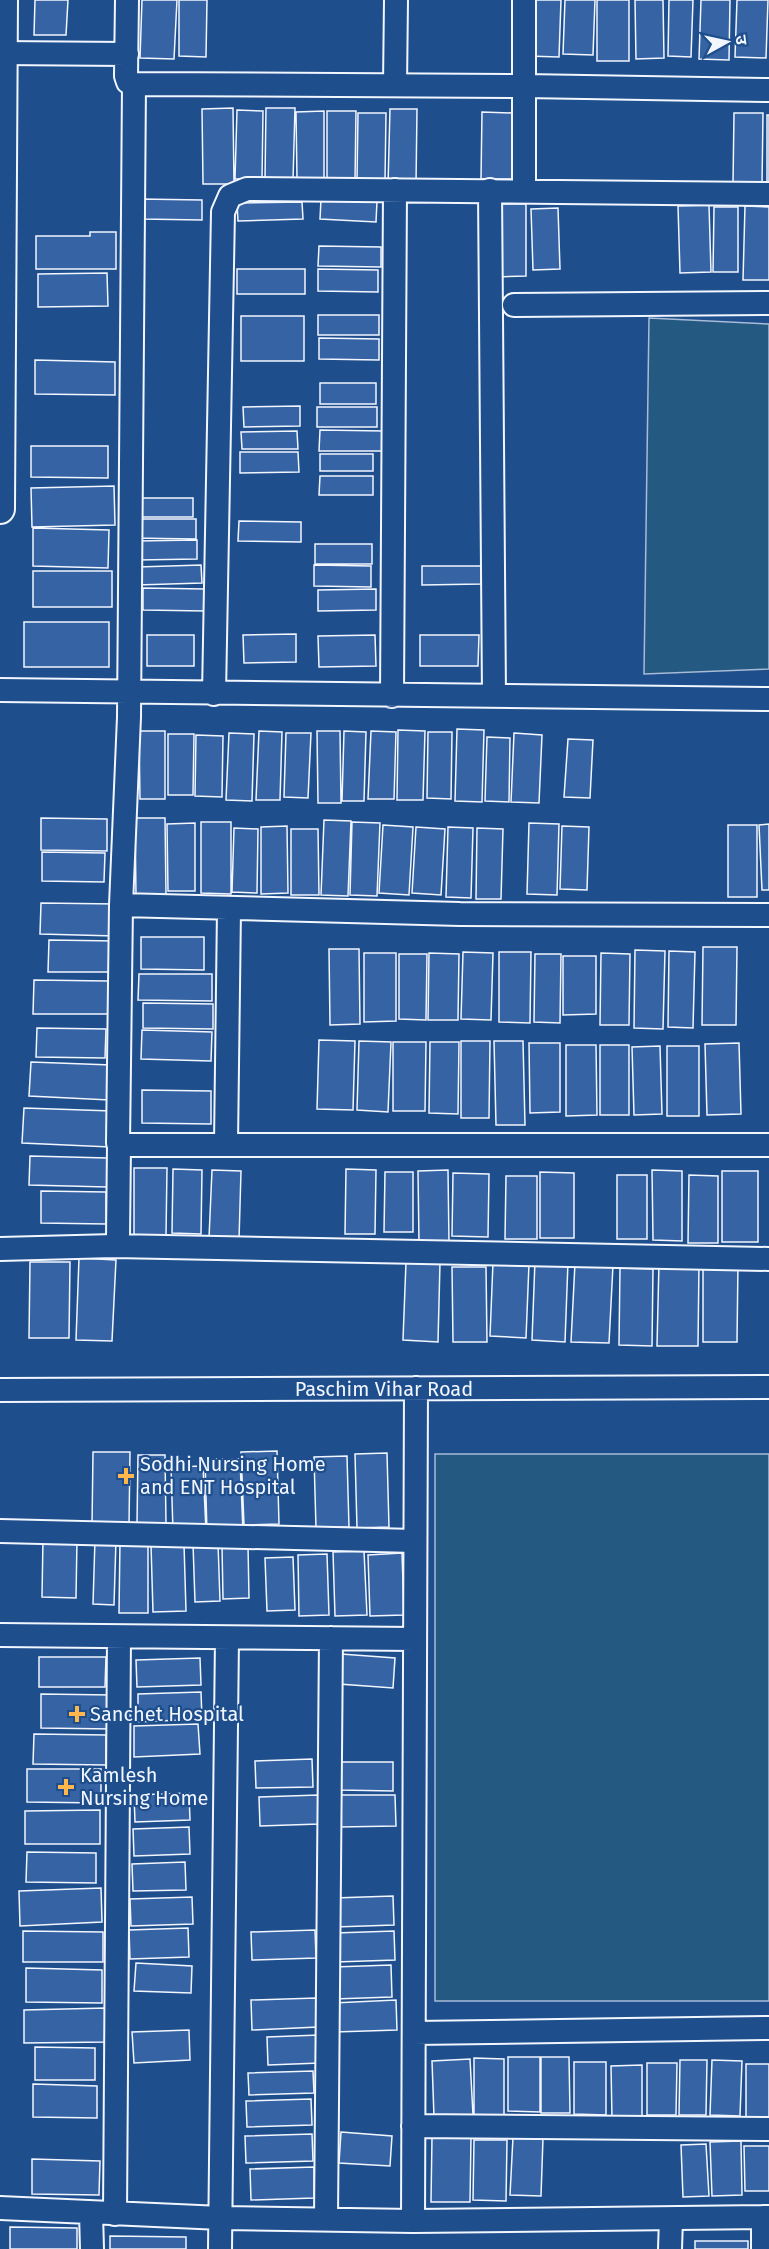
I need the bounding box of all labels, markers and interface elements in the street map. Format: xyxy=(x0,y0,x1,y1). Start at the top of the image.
north arrow xyxy=(697,12,757,72)
text: उ xyxy=(731,34,752,47)
street label: Paschim Vihar Road xyxy=(295,1377,473,1401)
place label: Sodhi Nursing Home and ENT Hospital xyxy=(140,1452,326,1499)
marker: Sodhi Nursing Home and ENT Hospital xyxy=(117,1467,135,1485)
place label: Sanchet Hospital xyxy=(90,1702,244,1726)
marker: Sanchet Hospital xyxy=(68,1705,86,1723)
place label: Kamlesh Nursing Home xyxy=(80,1763,208,1810)
marker: Kamlesh Nursing Home xyxy=(57,1778,75,1796)

